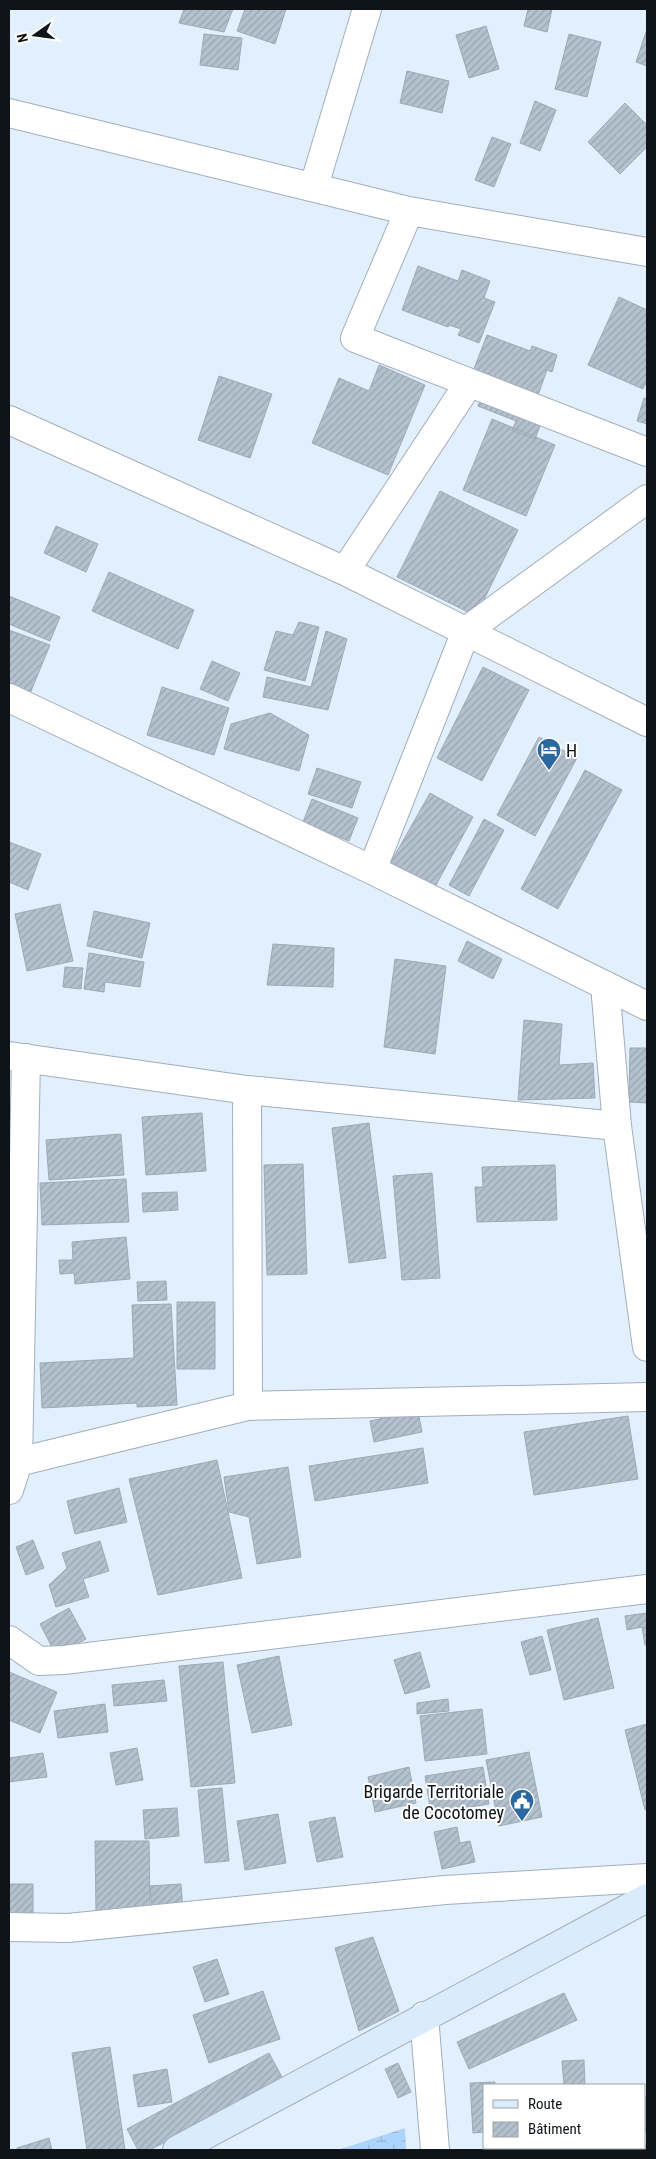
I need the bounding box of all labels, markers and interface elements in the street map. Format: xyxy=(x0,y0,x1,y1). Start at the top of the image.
north arrow xyxy=(10,10,60,60)
text: N xyxy=(14,32,31,44)
hotel icon: H xyxy=(536,737,562,771)
place label: H xyxy=(566,740,577,761)
place label: Brigarde Territoriale de Cocotomey xyxy=(364,1781,504,1823)
public building icon: Brigarde Territoriale de Cocotomey xyxy=(509,1788,535,1822)
legend xyxy=(483,2084,646,2149)
text: Route xyxy=(528,2095,562,2113)
text: Bâtiment xyxy=(528,2120,581,2138)

